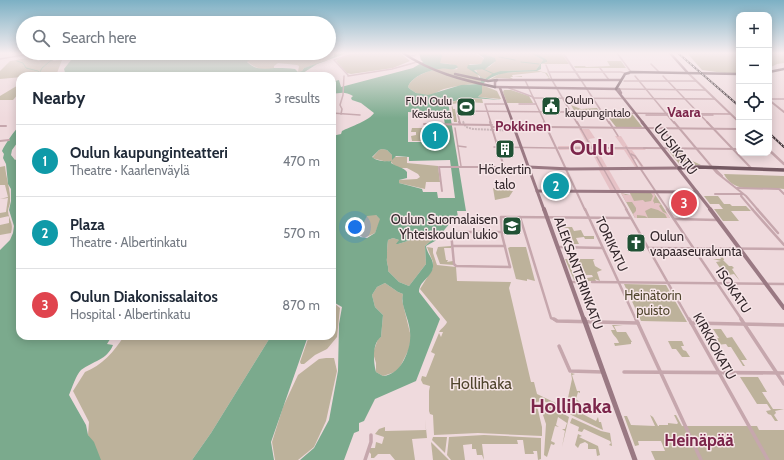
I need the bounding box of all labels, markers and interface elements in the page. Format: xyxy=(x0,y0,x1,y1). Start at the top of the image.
map controls xyxy=(736,12,772,156)
button: + xyxy=(736,12,772,48)
search box xyxy=(16,16,336,60)
icon: search xyxy=(30,27,52,49)
text: Search here xyxy=(62,29,137,47)
button: − xyxy=(736,48,772,84)
button: locate xyxy=(736,84,772,120)
text: Nearby xyxy=(32,88,85,108)
text: 3 results xyxy=(274,90,320,106)
place label: Oulun kaupungintalo xyxy=(565,93,631,120)
place label: FUN Oulu Keskusta xyxy=(406,94,453,121)
public building icon: Oulun kaupungintalo xyxy=(540,95,562,117)
sports icon: FUN Oulu Keskusta xyxy=(455,96,477,118)
district label: Vaara xyxy=(667,103,701,121)
district label: Pokkinen xyxy=(495,117,551,135)
street label: UUSIKATU xyxy=(651,120,701,178)
button: layers xyxy=(736,120,772,156)
pin: 1 xyxy=(422,121,448,151)
district label: Oulu xyxy=(570,135,614,160)
building icon: Höckertin talo xyxy=(494,138,516,160)
text: Oulun kaupunginteatteri xyxy=(70,144,228,162)
text: 1 xyxy=(43,153,47,169)
text: 470 m xyxy=(283,153,320,169)
place label: Höckertin talo xyxy=(479,161,531,192)
text: Theatre · Kaarlenväylä xyxy=(70,162,189,178)
pin: 2 xyxy=(543,171,569,201)
pin: 3 xyxy=(671,188,697,218)
place label: Oulun Suomalaisen Yhteiskoulun lukio xyxy=(391,211,498,242)
street label: ALEKSANTERINKATU xyxy=(551,214,607,332)
street label: TORIKATU xyxy=(592,214,632,274)
school or university icon: Oulun Suomalaisen Yhteiskoulun lukio xyxy=(501,215,523,237)
text: Plaza xyxy=(70,216,105,234)
your location xyxy=(345,217,365,237)
text: 2 xyxy=(42,225,48,241)
text: 570 m xyxy=(283,225,320,241)
place label: Oulun vapaaseurakunta xyxy=(650,228,743,259)
church icon: Oulun vapaaseurakunta xyxy=(625,232,647,254)
text: Theatre · Albertinkatu xyxy=(70,234,187,250)
street label: ISOKATU xyxy=(713,264,755,316)
park label: Heinätorin puisto xyxy=(624,287,682,318)
text: Oulun Diakonissalaitos xyxy=(70,288,218,306)
text: 3 xyxy=(41,297,49,313)
text: 870 m xyxy=(282,297,320,313)
text: Hospital · Albertinkatu xyxy=(70,306,191,322)
street label: KIRKKOKATU xyxy=(690,310,740,382)
park label: Hollihaka xyxy=(450,374,512,393)
district label: Hollihaka xyxy=(530,394,612,418)
district label: Heinäpää xyxy=(664,430,734,450)

